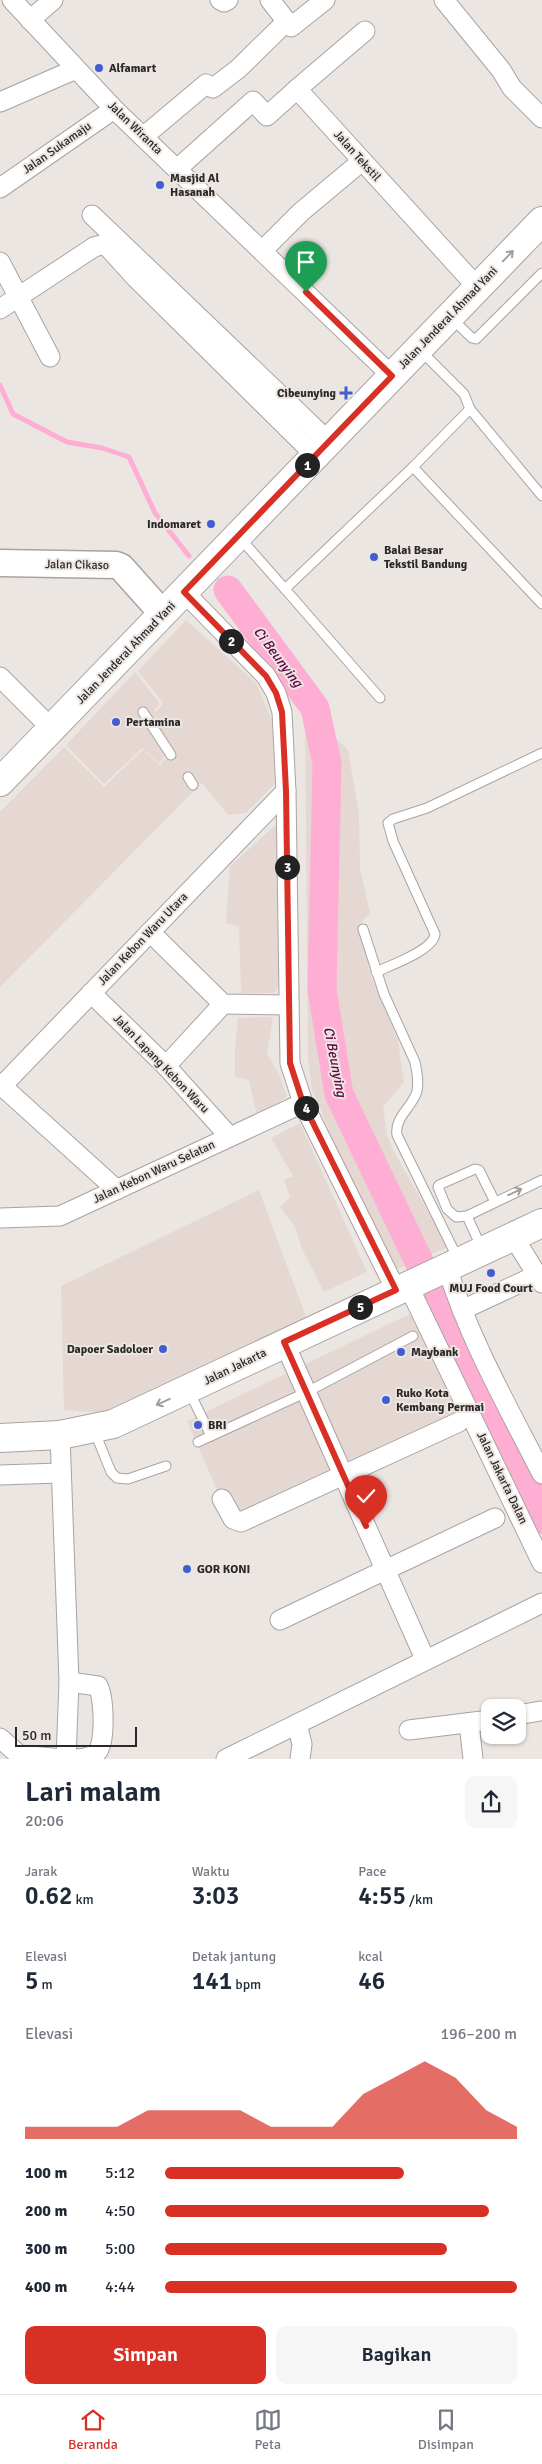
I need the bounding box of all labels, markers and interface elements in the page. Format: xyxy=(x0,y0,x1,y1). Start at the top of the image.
place label: Alfamart xyxy=(109,61,157,76)
marker: Alfamart xyxy=(93,62,105,74)
street label: Jalan Wiranta xyxy=(104,98,166,158)
street label: Jalan Sukamaju xyxy=(20,119,94,177)
street label: Jalan Tekstil xyxy=(330,127,384,185)
place label: Masjid Al Hasanah xyxy=(170,171,219,200)
marker: Masjid Al Hasanah xyxy=(154,179,166,191)
pin xyxy=(285,241,327,292)
icon: arrive xyxy=(292,248,320,276)
one-way arrow xyxy=(502,250,514,263)
street label: Jalan Jenderal Ahmad Yani xyxy=(395,264,501,372)
place label: Cibeunying xyxy=(277,386,337,401)
marker: Cibeunying xyxy=(340,387,352,399)
pin: 1 xyxy=(294,452,320,478)
text: 1 xyxy=(304,457,311,474)
place label: Indomaret xyxy=(147,517,201,532)
marker: Indomaret xyxy=(205,518,217,530)
place label: Balai Besar Tekstil Bandung xyxy=(384,543,468,572)
marker: Balai Besar Tekstil Bandung xyxy=(368,551,380,563)
street label: Jalan Cikaso xyxy=(45,557,109,573)
street label: Jalan Jenderal Ahmad Yani xyxy=(73,599,179,707)
water label: Ci Beunying xyxy=(250,623,307,692)
pin: 2 xyxy=(218,628,244,654)
text: 2 xyxy=(228,633,235,650)
place label: Pertamina xyxy=(126,715,181,730)
marker: Pertamina xyxy=(110,716,122,728)
pin: 3 xyxy=(274,854,300,880)
text: 3 xyxy=(284,859,291,876)
street label: Jalan Kebon Waru Utara xyxy=(95,890,191,988)
street label: Jalan Lapang Kebon Waru xyxy=(110,1011,212,1117)
water label: Ci Beunying xyxy=(320,1025,350,1100)
pin: 4 xyxy=(294,1096,318,1120)
text: 4 xyxy=(303,1100,310,1117)
street label: Jalan Kebon Waru Selatan xyxy=(90,1137,218,1207)
one-way arrow xyxy=(507,1187,522,1197)
marker: MUJ Food Court xyxy=(485,1267,497,1279)
place label: MUJ Food Court xyxy=(449,1281,533,1296)
pin: 5 xyxy=(348,1294,372,1320)
text: 5 xyxy=(357,1299,364,1316)
place label: Dapoer Sadoloer xyxy=(67,1342,153,1357)
marker: Dapoer Sadoloer xyxy=(157,1343,169,1355)
street label: Jalan Jakarta xyxy=(201,1345,269,1389)
place label: Maybank xyxy=(411,1345,459,1360)
marker: Maybank xyxy=(395,1346,407,1358)
place label: Ruko Kota Kembang Permai xyxy=(396,1386,484,1415)
marker: Ruko Kota Kembang Permai xyxy=(380,1394,392,1406)
one-way arrow xyxy=(156,1397,171,1407)
place label: BRI xyxy=(208,1418,227,1433)
marker: BRI xyxy=(192,1419,204,1431)
street label: Jalan Jakarta Dalan xyxy=(473,1429,531,1527)
pin xyxy=(345,1475,387,1526)
icon: check xyxy=(352,1482,380,1510)
place label: GOR KONI xyxy=(197,1562,250,1577)
marker: GOR KONI xyxy=(181,1563,193,1575)
map controls xyxy=(481,1699,526,1744)
button: layers xyxy=(481,1699,526,1744)
scale bar xyxy=(15,1724,138,1747)
text: 50 m xyxy=(22,1727,51,1744)
text: Lari malam xyxy=(25,1775,161,1809)
button: share xyxy=(465,1776,517,1828)
text: 20:06 xyxy=(25,1811,64,1831)
text: Jarak xyxy=(25,1863,57,1880)
text: Waktu xyxy=(192,1863,230,1880)
text: Pace xyxy=(358,1863,387,1880)
text: 0.62 xyxy=(25,1880,72,1911)
text: 3:03 xyxy=(192,1880,239,1911)
text: 4:55 xyxy=(358,1880,406,1911)
text: km xyxy=(72,1891,94,1908)
text: /km xyxy=(406,1891,433,1908)
text: Elevasi xyxy=(25,1948,67,1965)
text: Detak jantung xyxy=(192,1948,276,1965)
text: kcal xyxy=(358,1948,383,1965)
text: 5 xyxy=(25,1965,39,1996)
text: 141 xyxy=(192,1965,232,1996)
text: 46 xyxy=(358,1965,385,1996)
text: m xyxy=(39,1976,53,1993)
text: bpm xyxy=(232,1976,261,1993)
text: Elevasi xyxy=(25,2024,73,2044)
text: 196–200 m xyxy=(440,2024,517,2044)
text: 100 m xyxy=(25,2163,67,2183)
text: 5:12 xyxy=(105,2163,135,2183)
text: 200 m xyxy=(25,2201,67,2221)
text: 4:50 xyxy=(105,2201,135,2221)
text: 300 m xyxy=(25,2239,67,2259)
text: 5:00 xyxy=(105,2239,135,2259)
text: 400 m xyxy=(25,2277,67,2297)
text: 4:44 xyxy=(105,2277,135,2297)
button: Simpan xyxy=(25,2326,266,2384)
button: Bagikan xyxy=(276,2326,517,2384)
tab: Beranda xyxy=(68,2406,118,2453)
tab: Peta xyxy=(254,2406,282,2453)
tab: Disimpan xyxy=(418,2406,474,2453)

